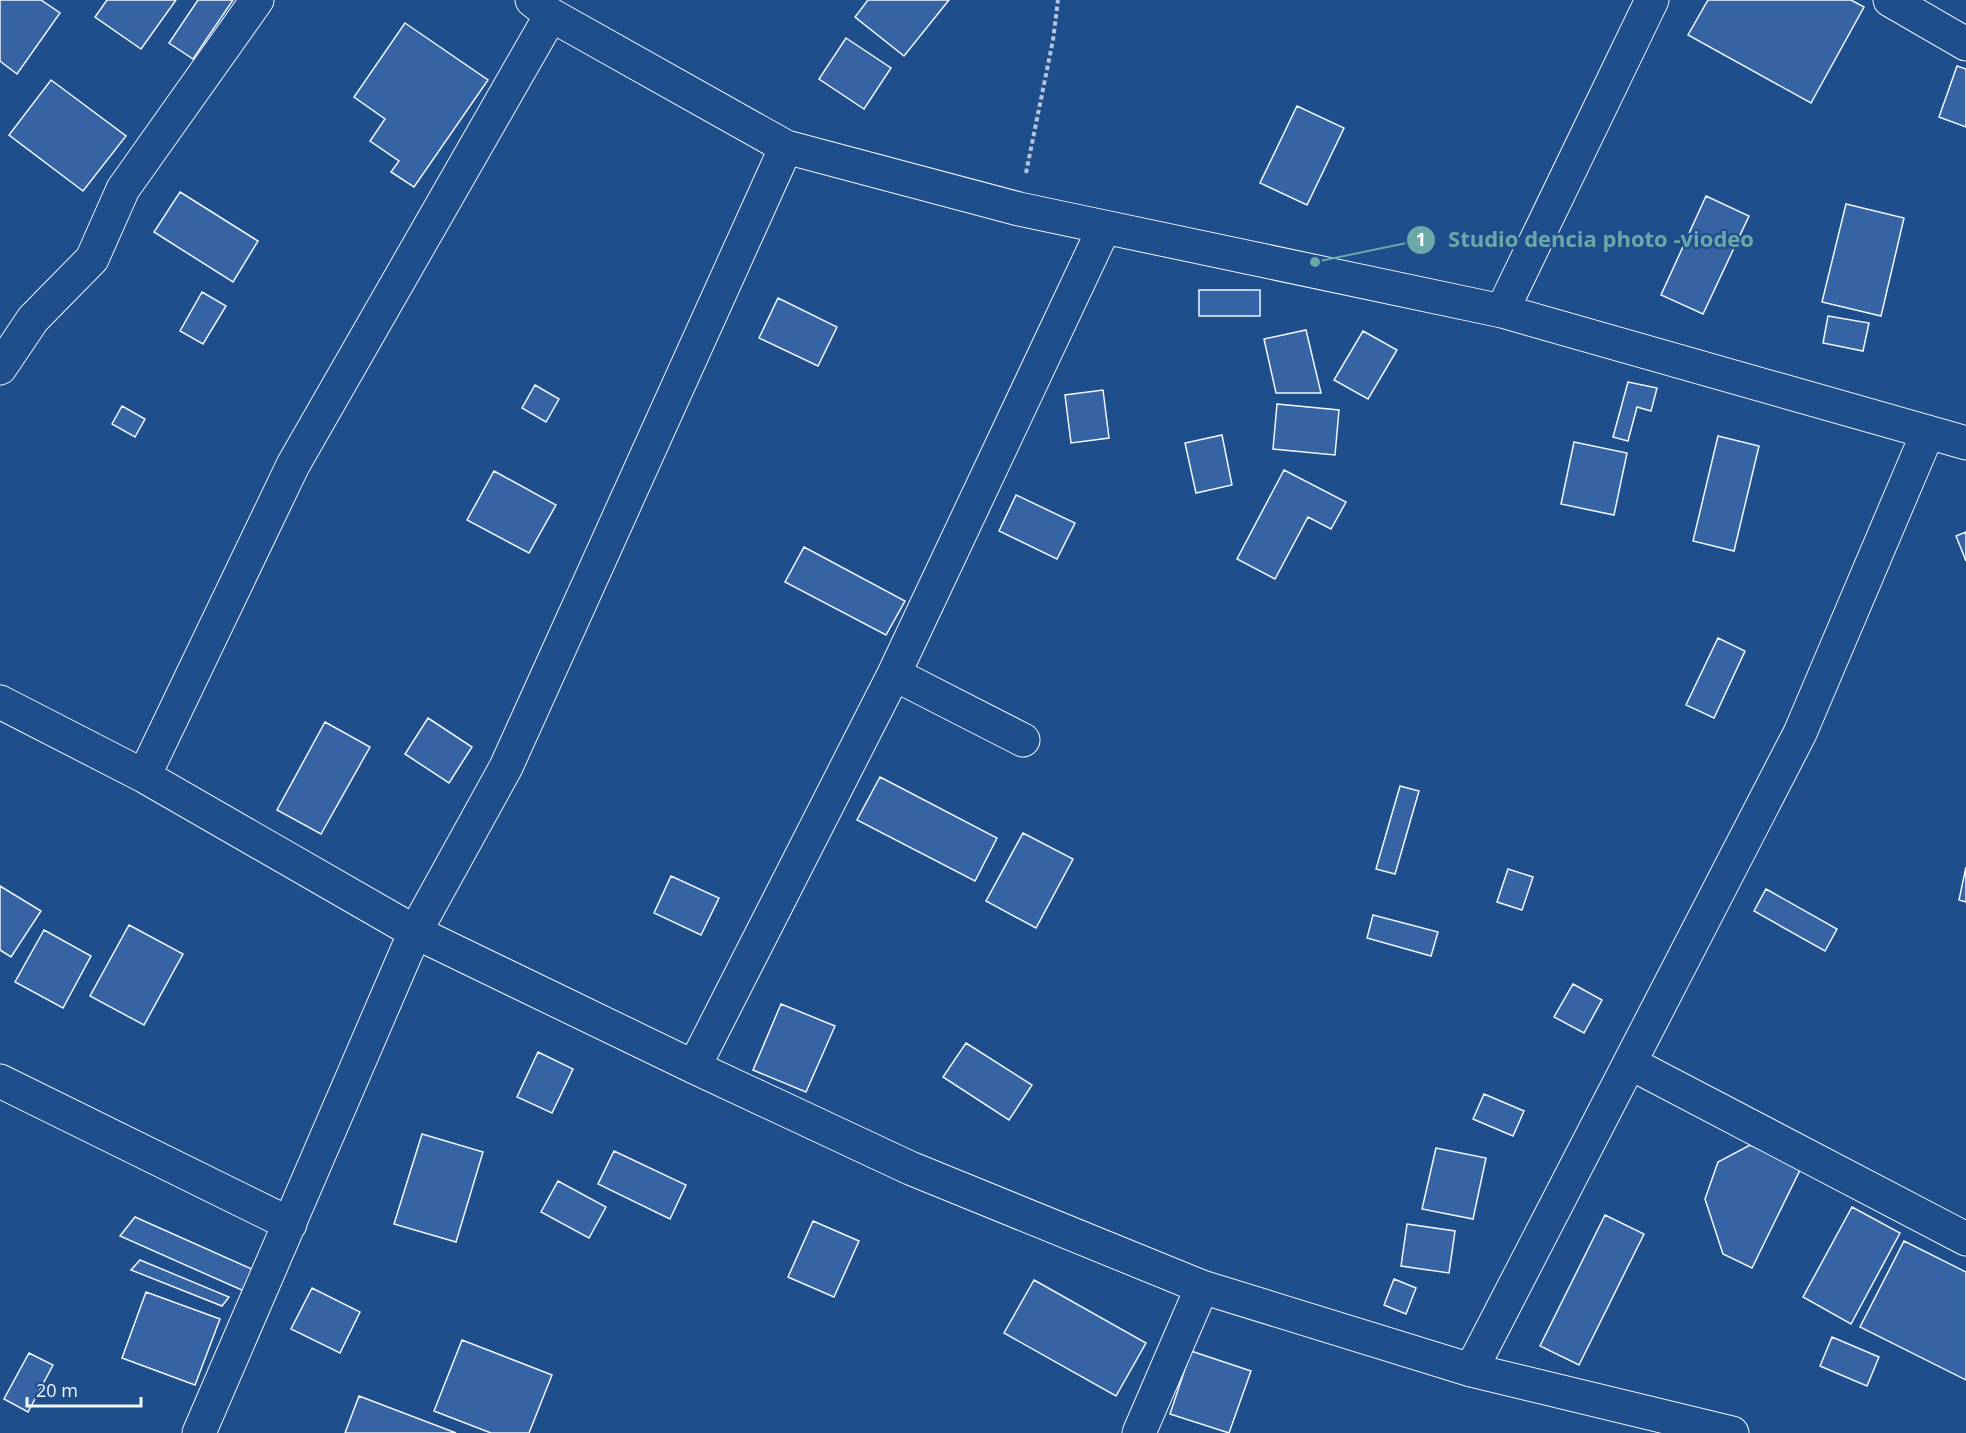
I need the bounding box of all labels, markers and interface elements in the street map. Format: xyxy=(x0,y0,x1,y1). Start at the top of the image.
callout: Studio dencia photo -viodeo xyxy=(1406,220,1766,260)
text: Studio dencia photo -viodeo xyxy=(1448,223,1754,253)
text: 1 xyxy=(1416,227,1426,251)
scale bar xyxy=(27,1370,141,1408)
text: 20 m xyxy=(36,1378,78,1402)

